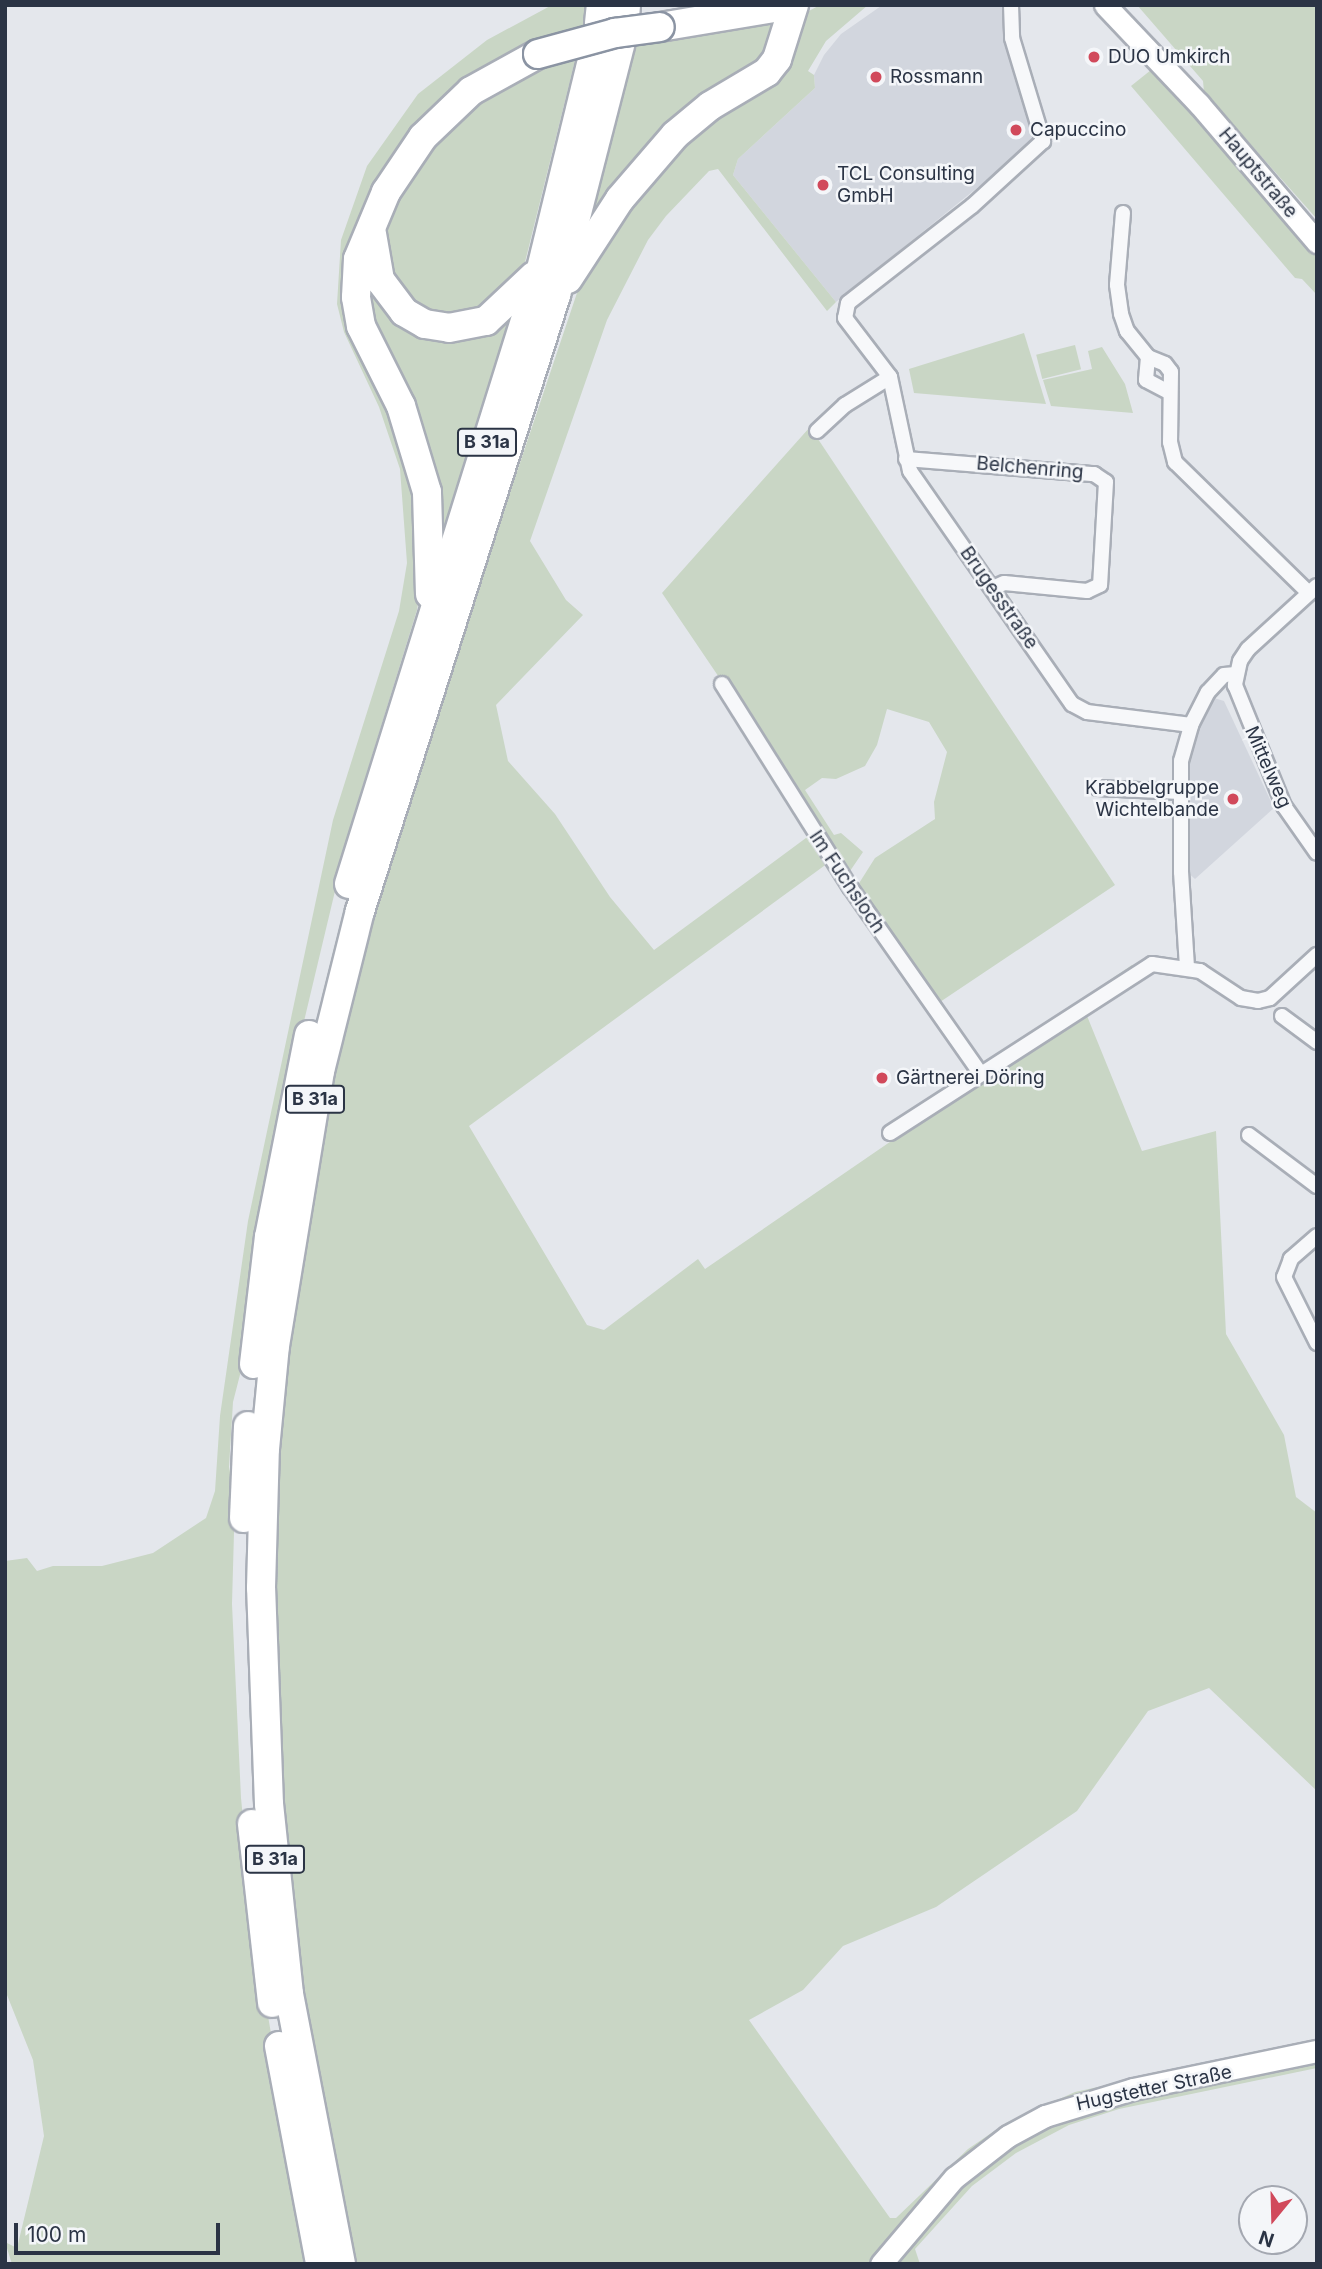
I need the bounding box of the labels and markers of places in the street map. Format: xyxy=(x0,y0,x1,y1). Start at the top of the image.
place label: DUO Umkirch xyxy=(1108,46,1230,68)
marker: DUO Umkirch xyxy=(1086,49,1102,65)
place label: Rossmann xyxy=(890,66,983,88)
marker: Rossmann xyxy=(868,69,884,85)
place label: Capuccino xyxy=(1030,119,1126,141)
marker: Capuccino xyxy=(1008,122,1024,138)
place label: TCL Consulting GmbH xyxy=(837,163,975,207)
marker: TCL Consulting GmbH xyxy=(815,177,831,193)
place label: Krabbelgruppe Wichtelbande xyxy=(1085,777,1219,821)
marker: Krabbelgruppe Wichtelbande xyxy=(1225,791,1241,807)
place label: Gärtnerei Döring xyxy=(896,1067,1045,1089)
marker: Gärtnerei Döring xyxy=(874,1070,890,1086)

